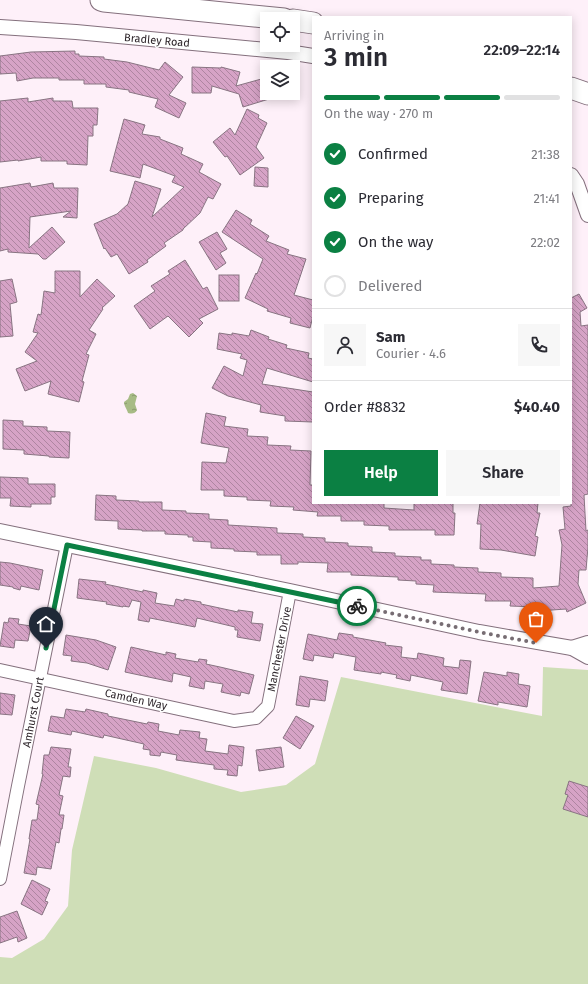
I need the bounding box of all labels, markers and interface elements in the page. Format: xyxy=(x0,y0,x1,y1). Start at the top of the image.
map controls xyxy=(260,12,300,100)
button: locate xyxy=(260,12,300,52)
text: Arriving in xyxy=(324,28,384,43)
street label: Bradley Road xyxy=(124,31,190,50)
text: 22:09–22:14 xyxy=(484,41,560,59)
text: 3 min xyxy=(324,42,388,73)
button: layers xyxy=(260,60,300,100)
text: On the way · 270 m xyxy=(324,106,433,121)
icon: check xyxy=(324,143,346,165)
text: Confirmed xyxy=(358,145,428,163)
text: 21:38 xyxy=(531,147,560,162)
icon: check xyxy=(324,187,346,209)
text: Preparing xyxy=(358,189,423,207)
text: 21:41 xyxy=(533,191,560,206)
icon: check xyxy=(324,231,346,253)
text: On the way xyxy=(358,233,433,251)
text: 22:02 xyxy=(530,235,560,250)
text: Delivered xyxy=(358,277,422,295)
button: person xyxy=(324,324,366,366)
button: phone xyxy=(518,324,560,366)
text: Sam xyxy=(376,328,405,346)
text: Courier · 4.6 xyxy=(376,346,446,361)
text: Order #8832 xyxy=(324,398,406,416)
text: $40.40 xyxy=(514,398,560,416)
button: Help xyxy=(324,450,438,496)
button: Share xyxy=(446,450,560,496)
courier xyxy=(337,586,377,626)
icon: bike xyxy=(346,595,368,617)
pin xyxy=(519,602,553,643)
street label: Manchester Drive xyxy=(265,605,294,693)
pin xyxy=(29,607,63,648)
icon: bag xyxy=(525,608,547,630)
icon: home xyxy=(35,613,57,635)
street label: Amhurst Court xyxy=(20,676,47,749)
street label: Camden Way xyxy=(104,687,169,713)

